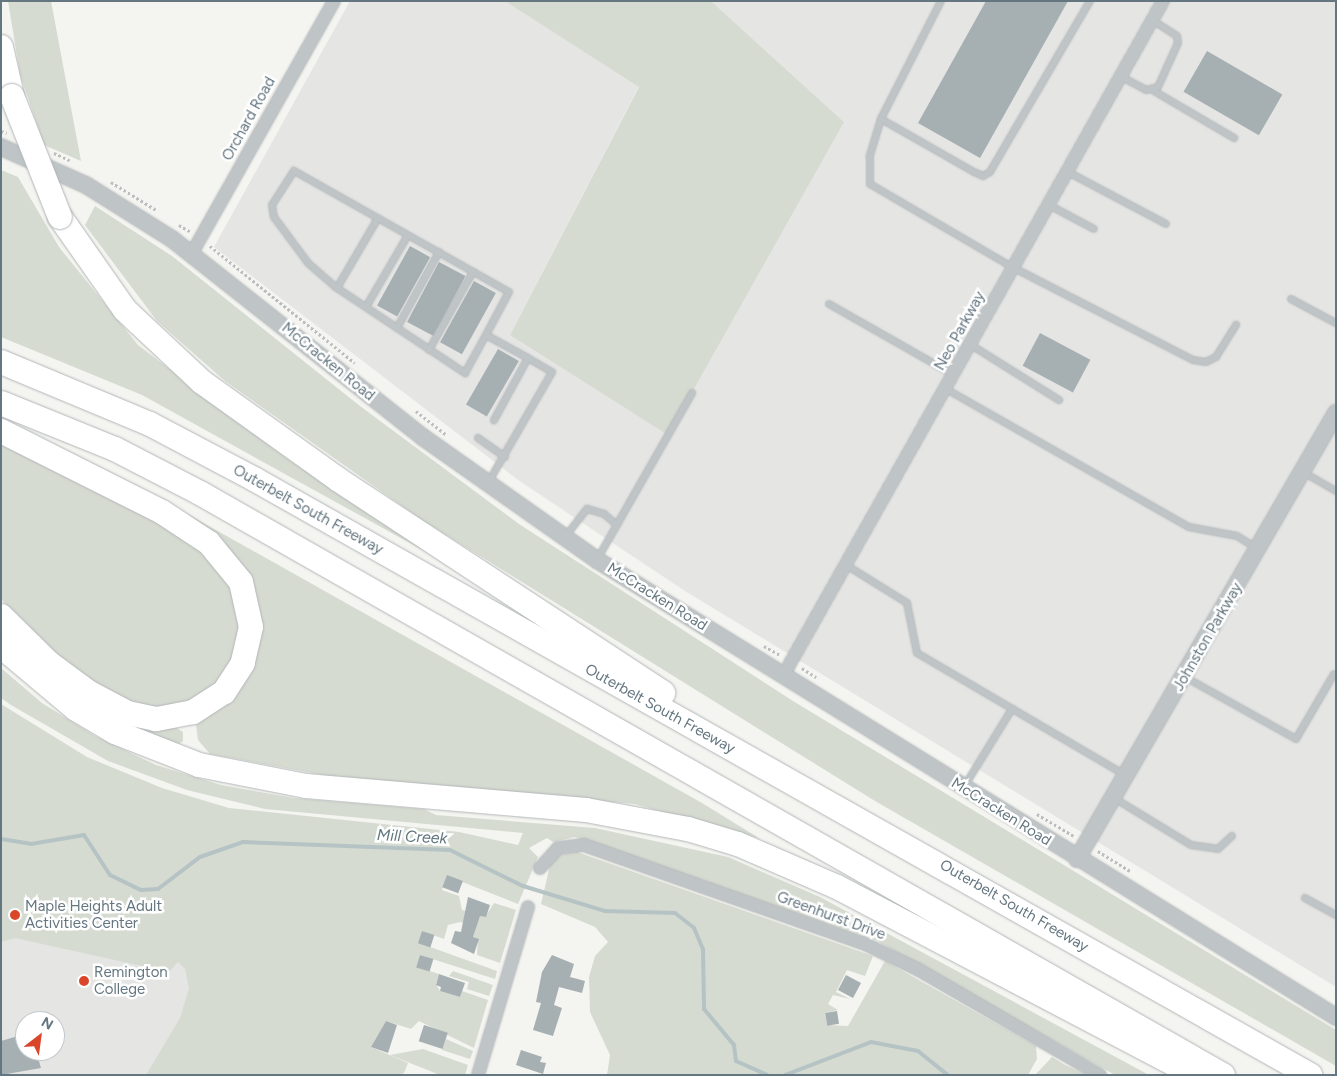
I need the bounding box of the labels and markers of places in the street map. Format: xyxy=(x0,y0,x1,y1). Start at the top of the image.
place label: Maple Heights Adult Activities Center xyxy=(25,897,162,932)
marker: Maple Heights Adult Activities Center xyxy=(9,909,21,921)
place label: Remington College xyxy=(94,963,168,998)
marker: Remington College xyxy=(78,975,90,987)

